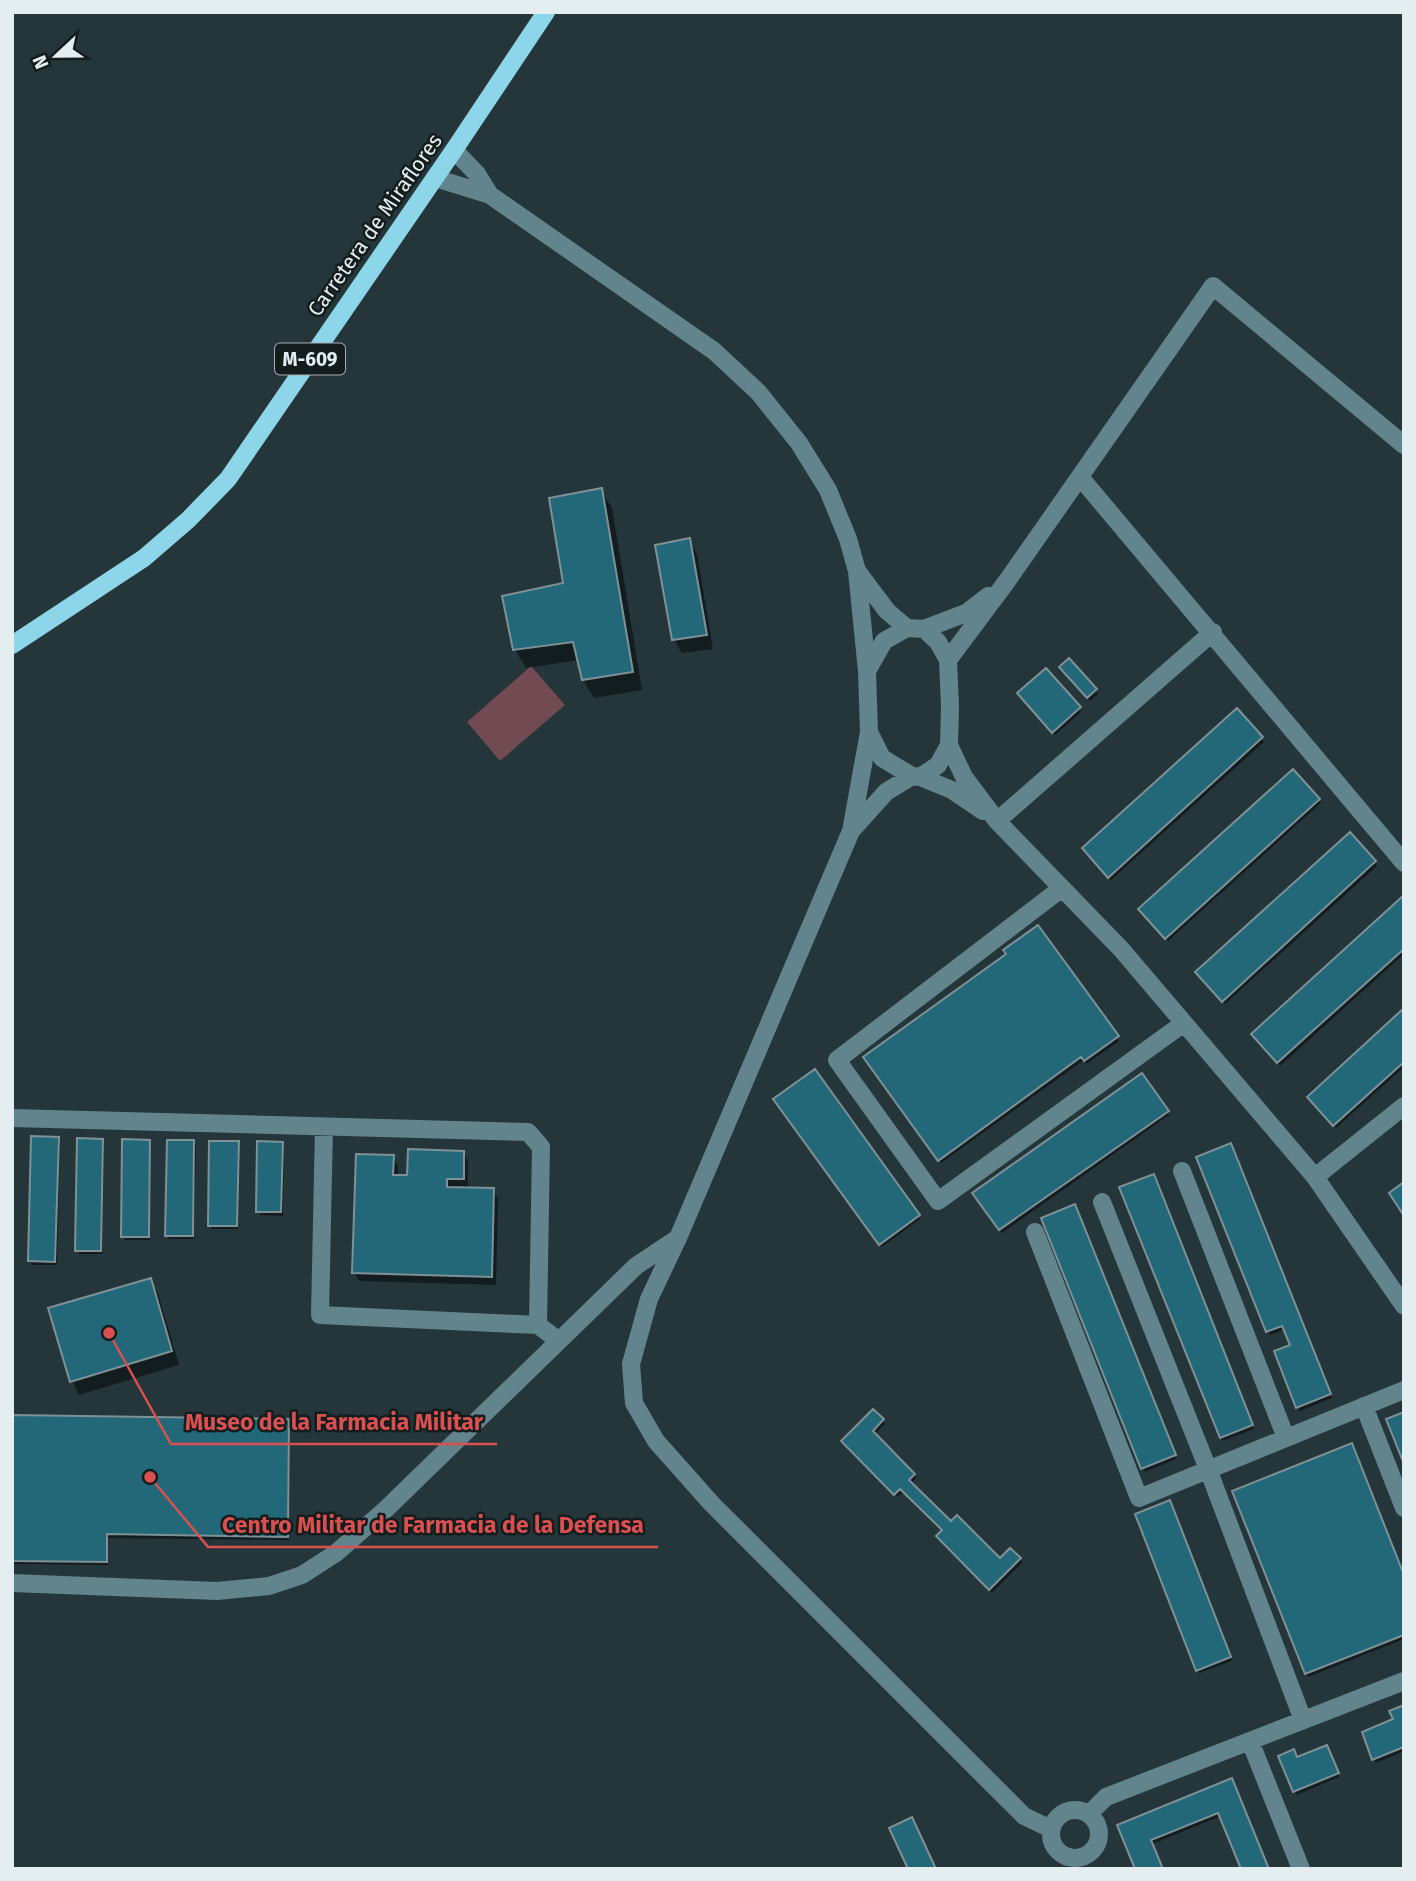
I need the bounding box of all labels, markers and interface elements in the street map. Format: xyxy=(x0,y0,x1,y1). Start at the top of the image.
north arrow xyxy=(21,21,91,91)
text: N xyxy=(28,52,54,72)
street label: Carretera de Miraflores xyxy=(302,129,448,321)
road number: M-609 xyxy=(275,344,345,374)
callout: Museo de la Farmacia Militar xyxy=(171,1400,497,1444)
text: Museo de la Farmacia Militar xyxy=(185,1408,484,1436)
callout: Centro Militar de Farmacia de la Defensa xyxy=(208,1503,658,1547)
text: Centro Militar de Farmacia de la Defensa xyxy=(222,1511,644,1539)

